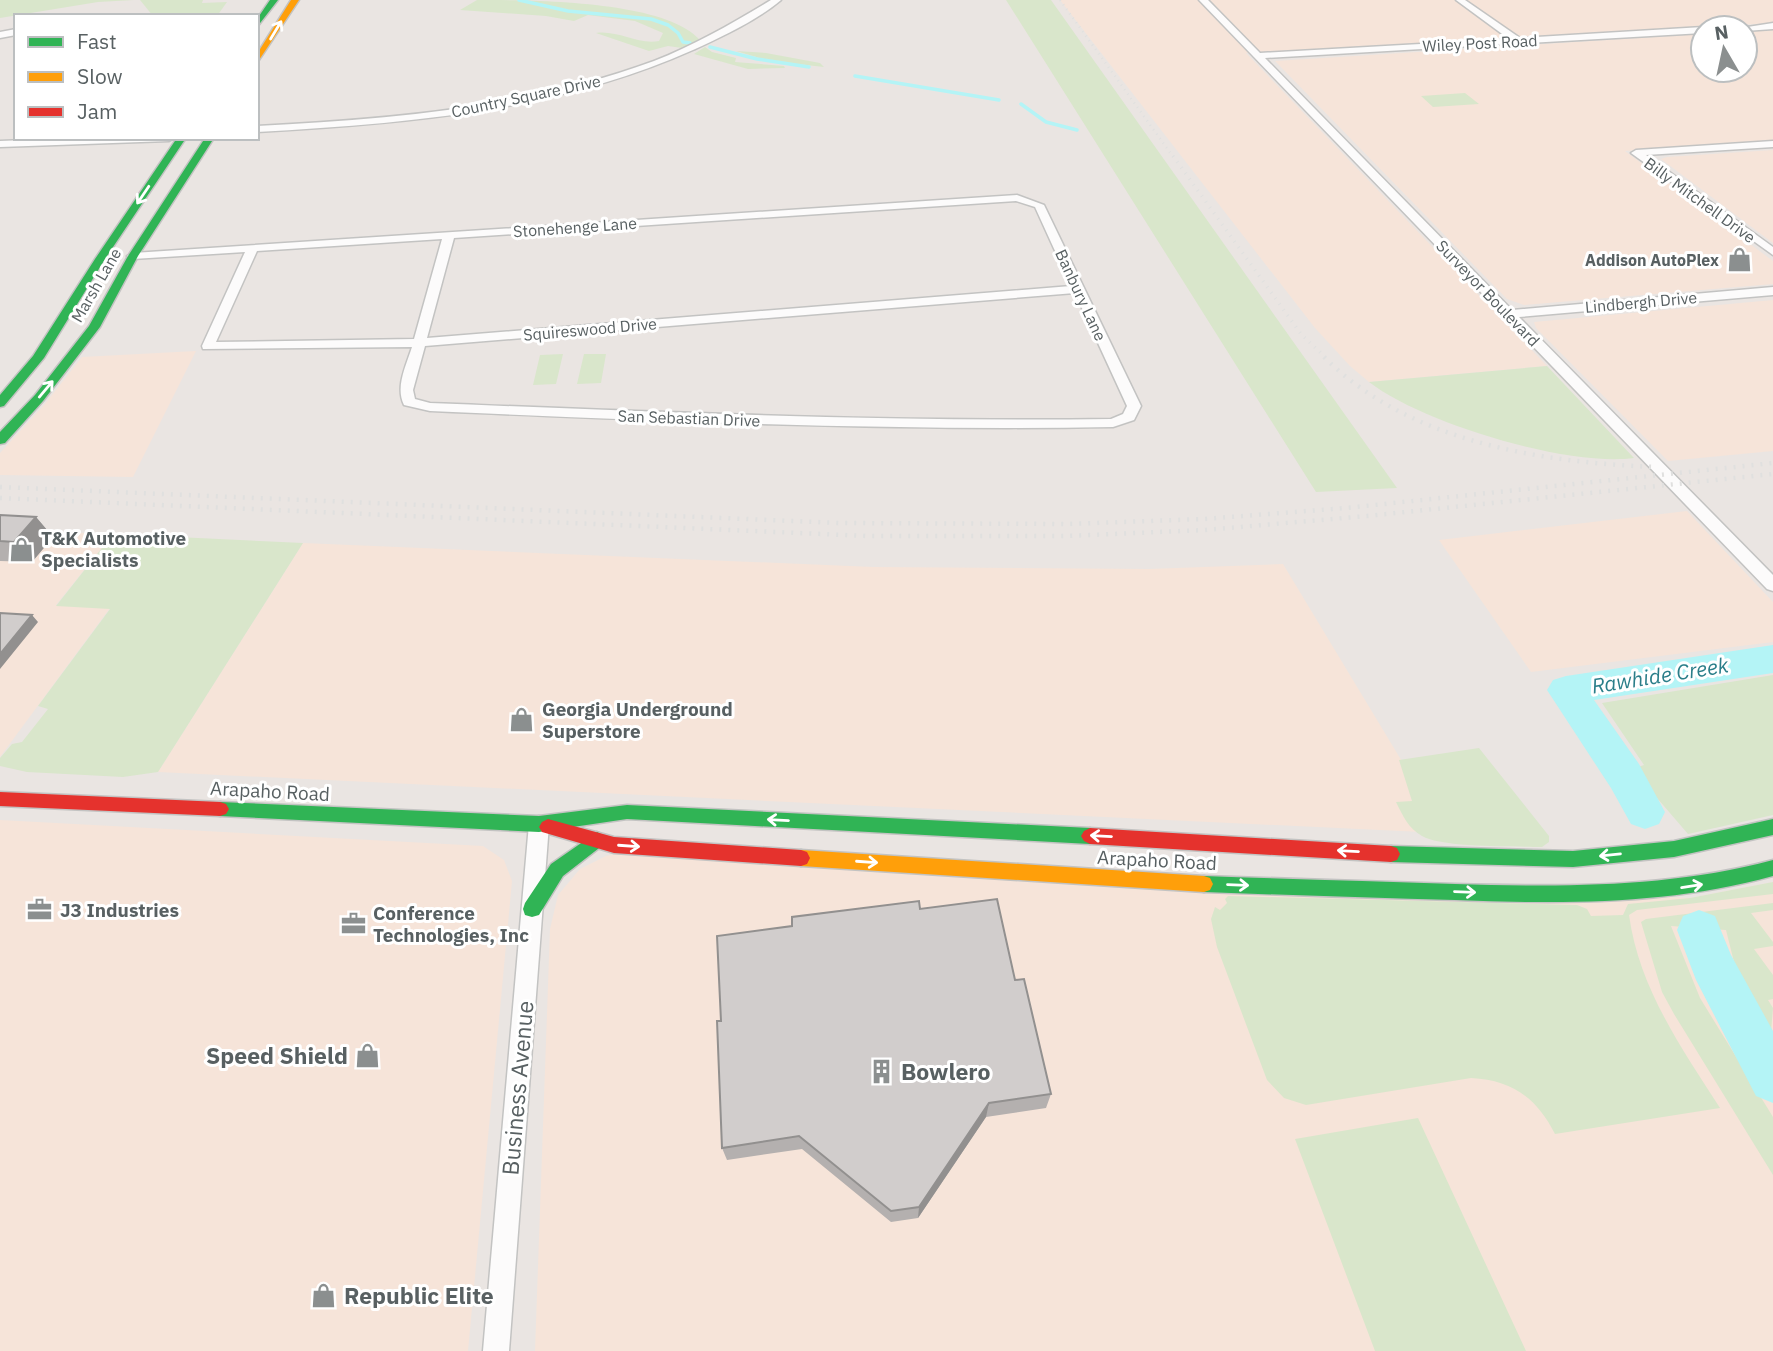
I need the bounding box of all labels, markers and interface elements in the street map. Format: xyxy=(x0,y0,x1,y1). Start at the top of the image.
legend xyxy=(14,14,259,140)
north arrow xyxy=(1689,14,1759,84)
text: N xyxy=(1713,19,1730,45)
one-way arrow xyxy=(269,21,283,41)
text: Fast xyxy=(77,27,117,55)
street label: Wiley Post Road xyxy=(1422,30,1538,56)
text: Slow xyxy=(77,62,123,90)
street label: Country Square Drive xyxy=(449,70,603,122)
text: Jam xyxy=(77,97,117,125)
street label: Billy Mitchell Drive xyxy=(1640,153,1760,247)
one-way arrow xyxy=(136,185,150,204)
street label: Stonehenge Lane xyxy=(512,213,638,241)
street label: Surveyor Boulevard xyxy=(1432,236,1544,350)
street label: Marsh Lane xyxy=(67,244,125,326)
street label: Banbury Lane xyxy=(1051,246,1111,344)
shop icon: Addison AutoPlex xyxy=(1725,246,1753,274)
place label: Addison AutoPlex xyxy=(1585,250,1719,270)
street label: Lindbergh Drive xyxy=(1584,287,1698,317)
street label: Squireswood Drive xyxy=(522,313,658,345)
one-way arrow xyxy=(38,381,54,399)
street label: San Sebastian Drive xyxy=(617,406,761,430)
place label: T&K Automotive Specialists xyxy=(41,526,186,572)
shop icon: T&K Automotive Specialists xyxy=(7,535,35,563)
water label: Rawhide Creek xyxy=(1589,650,1731,700)
place label: Georgia Underground Superstore xyxy=(542,697,733,743)
shop icon: Georgia Underground Superstore xyxy=(508,706,536,734)
street label: Arapaho Road xyxy=(209,776,331,806)
one-way arrow xyxy=(767,814,790,827)
one-way arrow xyxy=(1090,830,1113,843)
one-way arrow xyxy=(617,839,640,852)
one-way arrow xyxy=(1337,844,1359,857)
street label: Arapaho Road xyxy=(1096,845,1218,875)
one-way arrow xyxy=(1599,849,1621,862)
one-way arrow xyxy=(855,856,878,869)
one-way arrow xyxy=(1226,879,1249,892)
one-way arrow xyxy=(1680,879,1703,892)
one-way arrow xyxy=(1454,886,1477,899)
office icon: J3 Industries xyxy=(26,896,54,924)
place label: J3 Industries xyxy=(60,898,179,922)
place label: Conference Technologies, Inc xyxy=(373,901,529,947)
office icon: Conference Technologies, Inc xyxy=(339,910,367,938)
street label: Business Avenue xyxy=(494,999,540,1176)
place label: Speed Shield xyxy=(206,1040,348,1070)
shop icon: Speed Shield xyxy=(354,1042,382,1070)
place label: Bowlero xyxy=(901,1056,990,1086)
building icon: Bowlero xyxy=(867,1058,895,1086)
place label: Republic Elite xyxy=(344,1280,494,1310)
shop icon: Republic Elite xyxy=(310,1282,338,1310)

